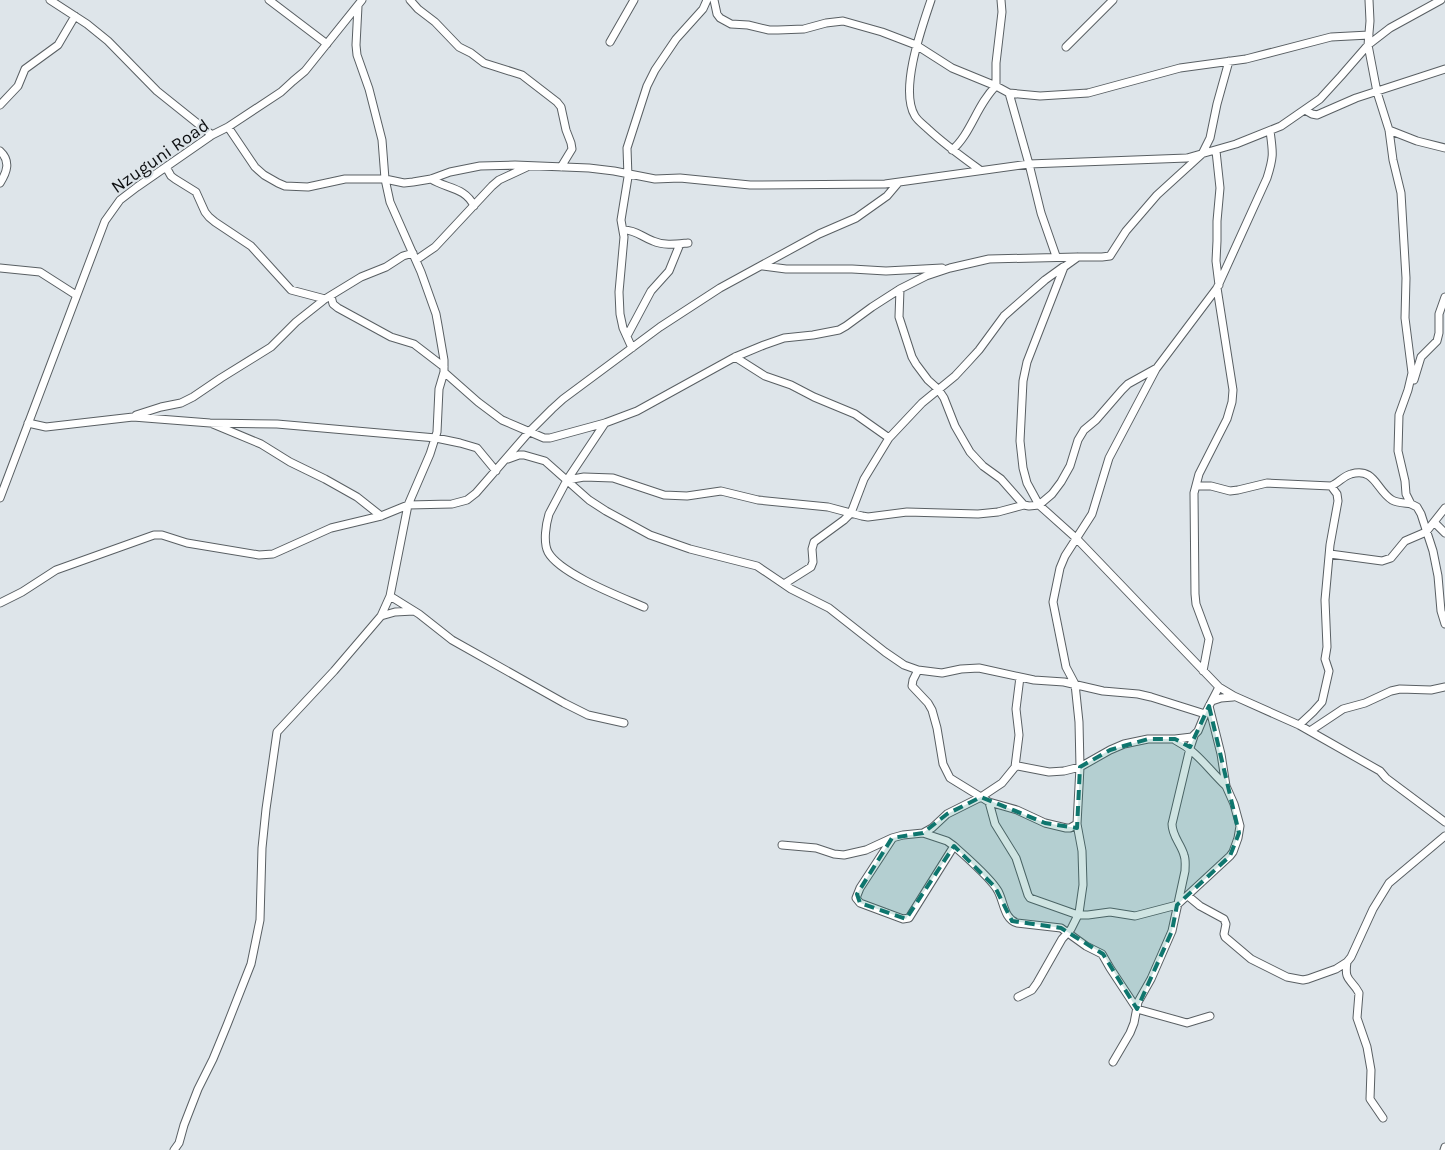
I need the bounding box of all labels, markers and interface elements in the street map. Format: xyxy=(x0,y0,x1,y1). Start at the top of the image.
street label: Nzuguni Road xyxy=(107,114,213,198)

